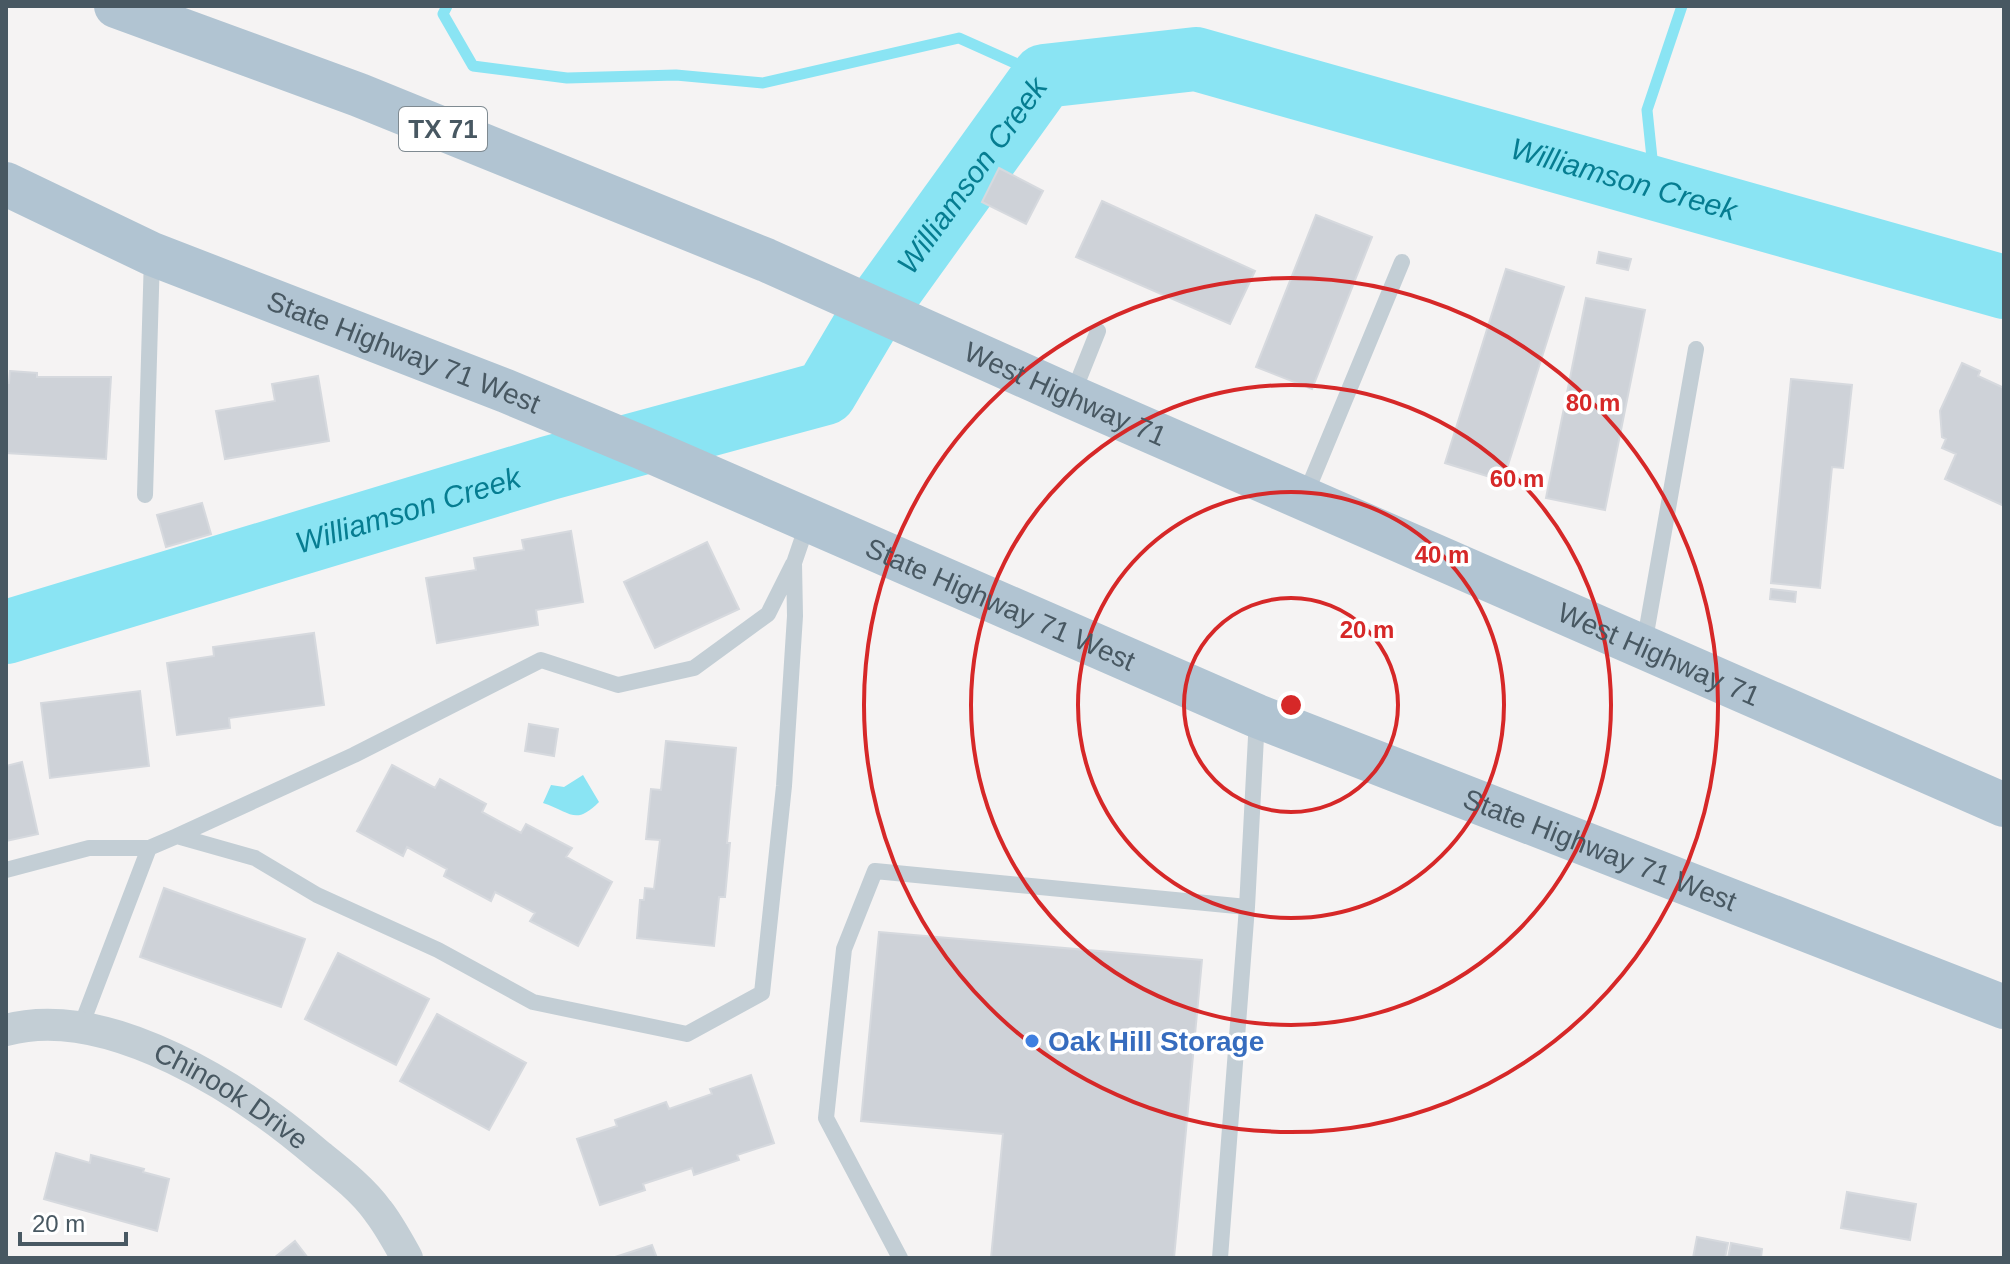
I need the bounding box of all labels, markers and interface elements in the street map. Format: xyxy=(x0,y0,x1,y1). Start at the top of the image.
water label: Williamson Creek xyxy=(890,69,1055,280)
road number: TX 71 xyxy=(399,107,487,151)
water label: Williamson Creek xyxy=(1507,132,1742,227)
street label: State Highway 71 West xyxy=(263,285,545,420)
street label: West Highway 71 xyxy=(960,336,1171,452)
text: 80 m xyxy=(1566,389,1620,416)
water label: Williamson Creek xyxy=(292,460,526,560)
text: 60 m xyxy=(1490,465,1544,492)
street label: State Highway 71 West xyxy=(861,532,1140,677)
text: 40 m xyxy=(1415,541,1469,568)
street label: West Highway 71 xyxy=(1553,597,1765,712)
text: 20 m xyxy=(1340,616,1394,643)
centre of rings xyxy=(1277,691,1305,719)
street label: State Highway 71 West xyxy=(1459,783,1741,917)
place label: Oak Hill Storage xyxy=(1048,1026,1264,1057)
marker: Oak Hill Storage xyxy=(1023,1032,1041,1050)
street label: Chinook Drive xyxy=(149,1037,314,1156)
scale bar xyxy=(20,1196,126,1246)
text: 20 m xyxy=(32,1210,85,1237)

